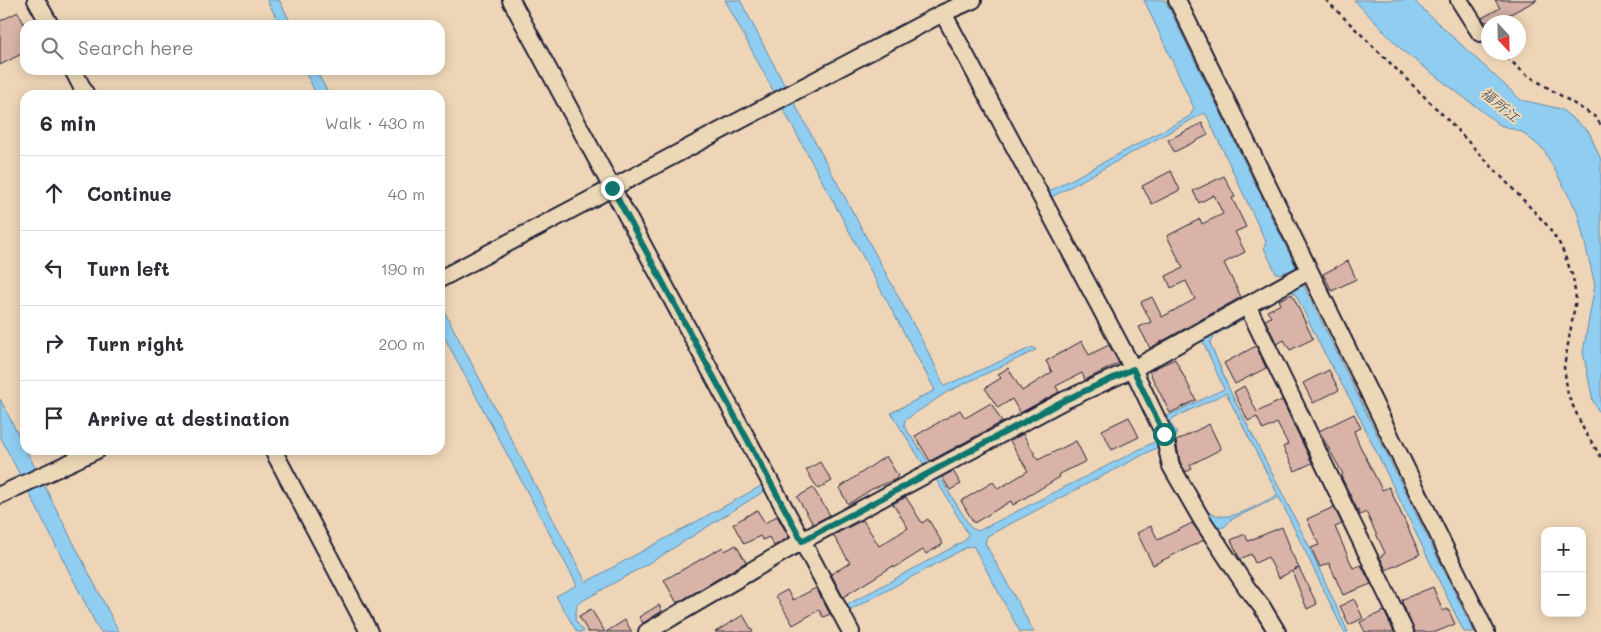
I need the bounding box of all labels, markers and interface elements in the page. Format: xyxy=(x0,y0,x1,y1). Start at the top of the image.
north arrow xyxy=(1481,15,1526,60)
search box xyxy=(20,20,445,75)
icon: search xyxy=(38,34,66,62)
text: Search here xyxy=(78,35,194,60)
water label: 福所江 xyxy=(1477,82,1525,127)
text: 6 min xyxy=(40,109,96,136)
text: Walk · 430 m xyxy=(325,112,425,133)
route end xyxy=(601,177,624,200)
icon: ahead xyxy=(40,179,68,207)
text: Continue xyxy=(87,181,172,206)
text: 40 m xyxy=(388,183,425,204)
icon: left xyxy=(40,254,68,282)
text: Turn left xyxy=(87,256,170,281)
text: 190 m xyxy=(381,258,425,279)
icon: right xyxy=(40,329,68,357)
text: Turn right xyxy=(87,331,184,356)
text: 200 m xyxy=(378,333,425,354)
icon: arrive xyxy=(40,404,68,432)
text: Arrive at destination xyxy=(87,406,290,431)
route start xyxy=(1153,423,1176,446)
map controls xyxy=(1541,527,1586,617)
button: + xyxy=(1541,527,1586,572)
button: − xyxy=(1541,572,1586,617)

